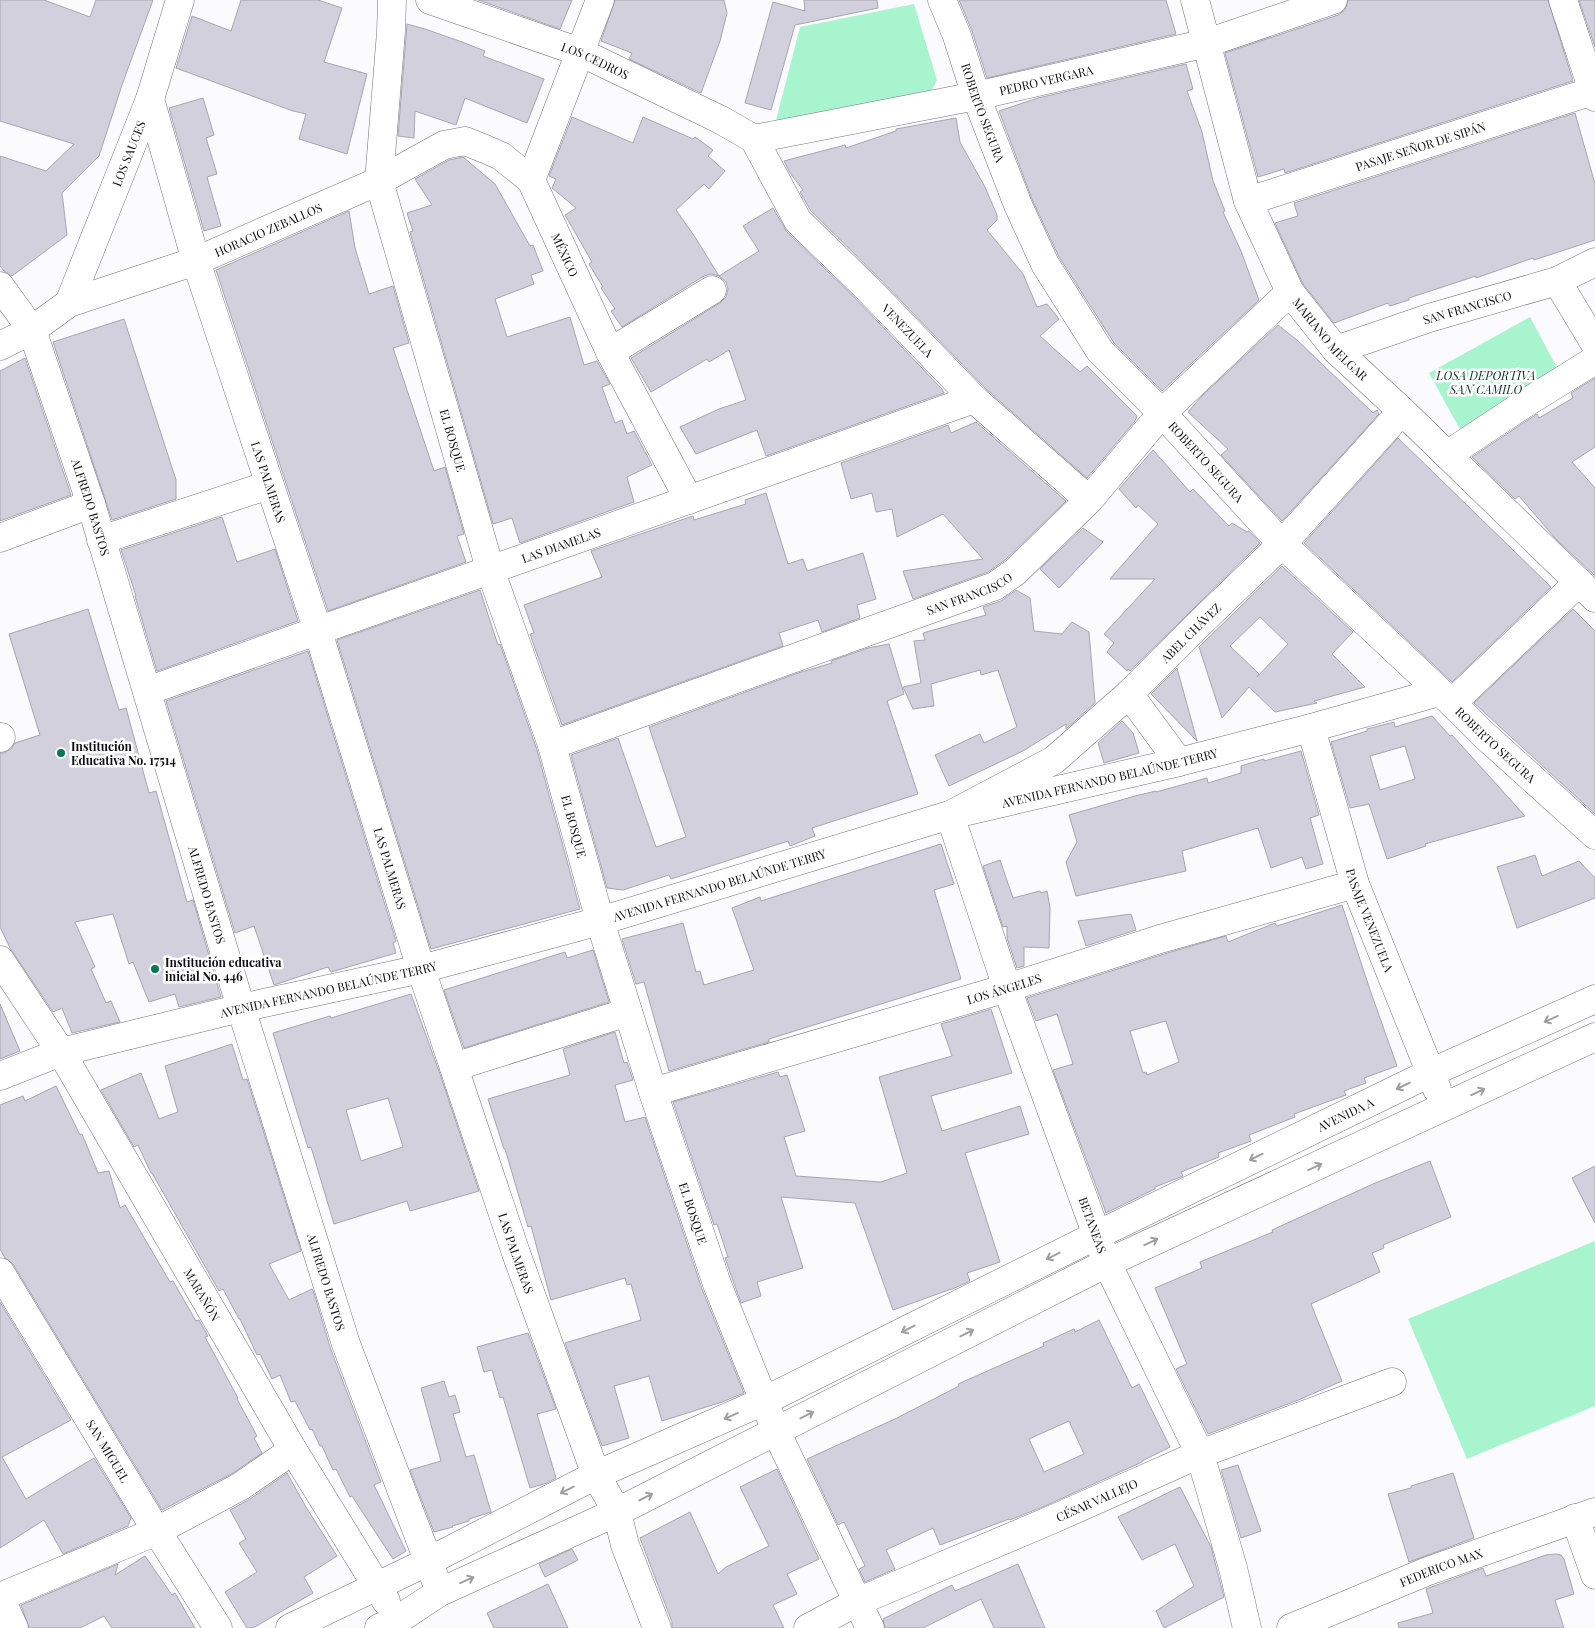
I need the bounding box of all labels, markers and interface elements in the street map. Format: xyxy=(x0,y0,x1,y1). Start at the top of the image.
street label: LOS CEDROS xyxy=(559,38,632,83)
street label: ROBERTO SEGURA xyxy=(958,61,1009,165)
street label: PEDRO VERGARA xyxy=(997,61,1095,98)
street label: LOS SAUCES xyxy=(108,118,149,189)
street label: PASAJE SEÑOR DE SIPÁN xyxy=(1353,118,1488,174)
street label: HORACIO ZEBALLOS xyxy=(212,199,324,260)
street label: MÉXICO xyxy=(548,230,582,279)
street label: SAN FRANCISCO xyxy=(1421,287,1513,328)
street label: MARIANO MELGAR xyxy=(1289,294,1371,384)
street label: VENEZUELA xyxy=(878,300,937,361)
park label: LOSA DEPORTIVA SAN CAMILO xyxy=(1435,367,1536,397)
street label: EL BOSQUE xyxy=(437,407,470,473)
street label: ROBERTO SEGURA xyxy=(1165,418,1248,506)
street label: LAS PALMERAS xyxy=(248,439,290,525)
street label: ALFREDO BASTOS xyxy=(68,455,114,558)
street label: LAS DIAMELAS xyxy=(519,523,603,566)
street label: SAN FRANCISCO xyxy=(924,568,1015,618)
street label: ABEL CHÁVEZ xyxy=(1156,599,1224,667)
street label: ROBERTO SEGURA xyxy=(1452,703,1540,786)
place label: Institución Educativa No. 17514 xyxy=(71,738,176,768)
street label: AVENIDA FERNANDO BELAÚNDE TERRY xyxy=(999,744,1220,811)
marker: Institución Educativa No. 17514 xyxy=(55,747,67,759)
street label: EL BOSQUE xyxy=(558,793,590,860)
street label: LAS PALMERAS xyxy=(370,825,410,911)
street label: ALFREDO BASTOS xyxy=(185,843,229,946)
street label: AVENIDA FERNANDO BELAÚNDE TERRY xyxy=(610,845,829,925)
street label: PASAJE VENEZUELA xyxy=(1343,866,1397,975)
place label: Institución educativa inicial No. 446 xyxy=(165,954,282,984)
street label: AVENIDA FERNANDO BELAÚNDE TERRY xyxy=(217,957,439,1021)
marker: Institución educativa inicial No. 446 xyxy=(149,963,161,975)
street label: LOS ÁNGELES xyxy=(965,969,1043,1007)
one-way arrow xyxy=(1544,1015,1559,1024)
one-way arrow xyxy=(1396,1082,1411,1091)
one-way arrow xyxy=(1470,1086,1485,1096)
street label: AVENIDA A xyxy=(1314,1094,1376,1135)
one-way arrow xyxy=(1249,1152,1264,1162)
one-way arrow xyxy=(1307,1162,1322,1172)
street label: EL BOSQUE xyxy=(676,1180,711,1246)
street label: BETANEAS xyxy=(1075,1195,1111,1255)
street label: LAS PALMERAS xyxy=(495,1211,538,1296)
street label: ALFREDO BASTOS xyxy=(304,1230,349,1333)
one-way arrow xyxy=(1143,1237,1158,1247)
one-way arrow xyxy=(1046,1252,1061,1261)
street label: MARAÑÓN xyxy=(181,1265,224,1324)
one-way arrow xyxy=(901,1325,916,1334)
one-way arrow xyxy=(959,1328,974,1338)
one-way arrow xyxy=(799,1410,814,1420)
one-way arrow xyxy=(724,1412,739,1422)
street label: SAN MIGUEL xyxy=(83,1416,133,1485)
street label: CÉSAR VALLEJO xyxy=(1053,1475,1140,1525)
one-way arrow xyxy=(559,1485,574,1495)
one-way arrow xyxy=(639,1492,654,1502)
street label: FEDERICO MAX xyxy=(1397,1544,1485,1590)
one-way arrow xyxy=(459,1574,474,1584)

